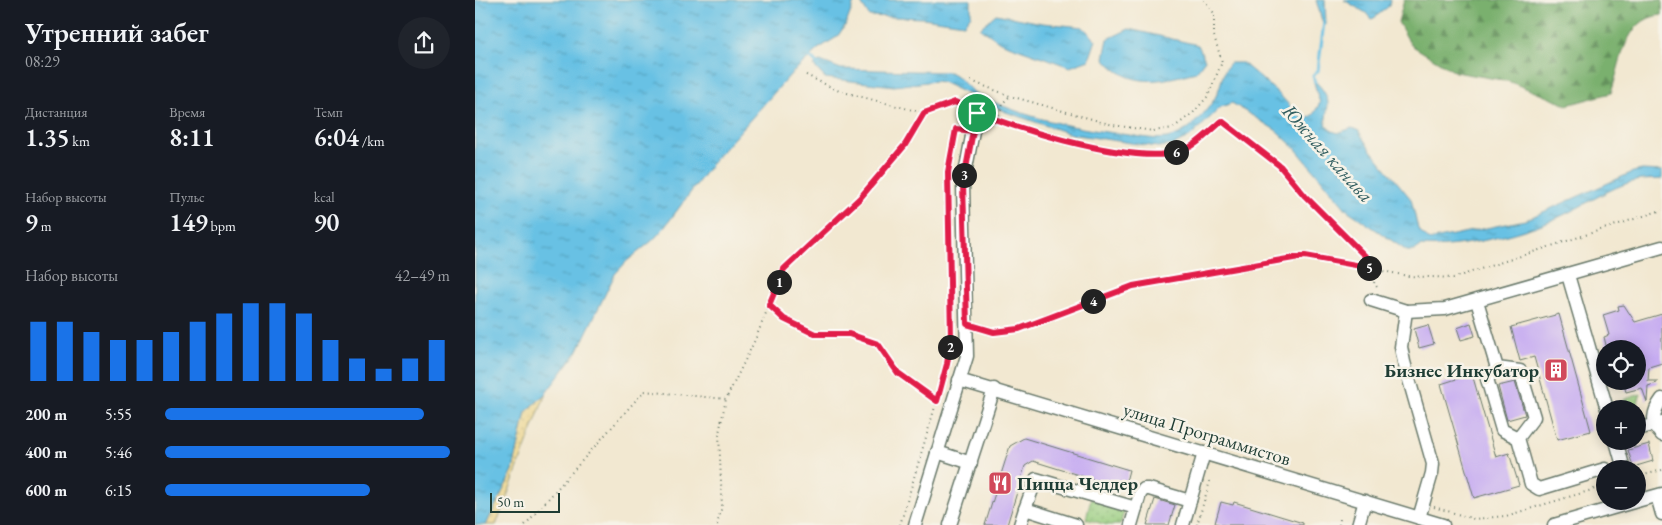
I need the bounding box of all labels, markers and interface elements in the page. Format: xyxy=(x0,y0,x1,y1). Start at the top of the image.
text: Утренний забег xyxy=(25,14,209,50)
button: share xyxy=(398,17,450,69)
text: 08:29 xyxy=(25,51,60,72)
pin xyxy=(956,92,998,134)
water label: Южная канава xyxy=(1276,98,1379,208)
icon: arrive xyxy=(963,99,991,127)
text: Дистанция xyxy=(25,103,87,121)
text: Время xyxy=(169,103,205,121)
text: Темп xyxy=(314,103,343,121)
text: 1.35 xyxy=(25,121,70,153)
text: 8:11 xyxy=(169,121,215,153)
text: 6:04 xyxy=(314,121,359,153)
text: km xyxy=(70,132,90,150)
text: /km xyxy=(359,132,385,150)
pin: 6 xyxy=(1163,140,1189,164)
text: 6 xyxy=(1173,143,1180,161)
pin: 3 xyxy=(951,162,977,188)
text: 3 xyxy=(961,166,968,184)
text: Набор высоты xyxy=(25,188,106,206)
text: Пульс xyxy=(169,188,205,206)
text: kcal xyxy=(314,188,335,206)
text: 9 xyxy=(25,206,38,238)
text: 149 xyxy=(169,206,208,238)
text: 90 xyxy=(314,206,339,238)
text: m xyxy=(38,217,52,235)
text: bpm xyxy=(208,217,236,235)
pin: 5 xyxy=(1357,256,1381,280)
text: 5 xyxy=(1366,259,1373,277)
text: Набор высоты xyxy=(25,265,118,286)
text: 42–49 m xyxy=(395,265,450,286)
pin: 1 xyxy=(767,270,791,294)
text: 1 xyxy=(776,273,783,291)
pin: 4 xyxy=(1081,288,1105,314)
text: 4 xyxy=(1090,292,1097,310)
pin: 2 xyxy=(937,334,963,360)
text: 2 xyxy=(947,338,954,356)
map controls xyxy=(1596,340,1646,510)
button: locate xyxy=(1596,340,1646,390)
building icon: Бизнес Инкубатор xyxy=(1543,357,1569,383)
place label: Бизнес Инкубатор xyxy=(1384,358,1540,383)
street label: улица Программистов xyxy=(1120,397,1294,471)
button: + xyxy=(1596,400,1646,450)
text: 200 m xyxy=(25,404,67,425)
text: 5:55 xyxy=(105,404,132,425)
text: 400 m xyxy=(25,442,67,463)
text: 5:46 xyxy=(105,442,132,463)
button: − xyxy=(1596,460,1646,510)
restaurant icon: Пицца Чеддер xyxy=(987,470,1013,496)
place label: Пицца Чеддер xyxy=(1017,471,1138,496)
text: 600 m xyxy=(25,480,67,501)
text: 6:15 xyxy=(105,480,132,501)
scale bar xyxy=(490,490,560,513)
text: 50 m xyxy=(497,493,524,511)

